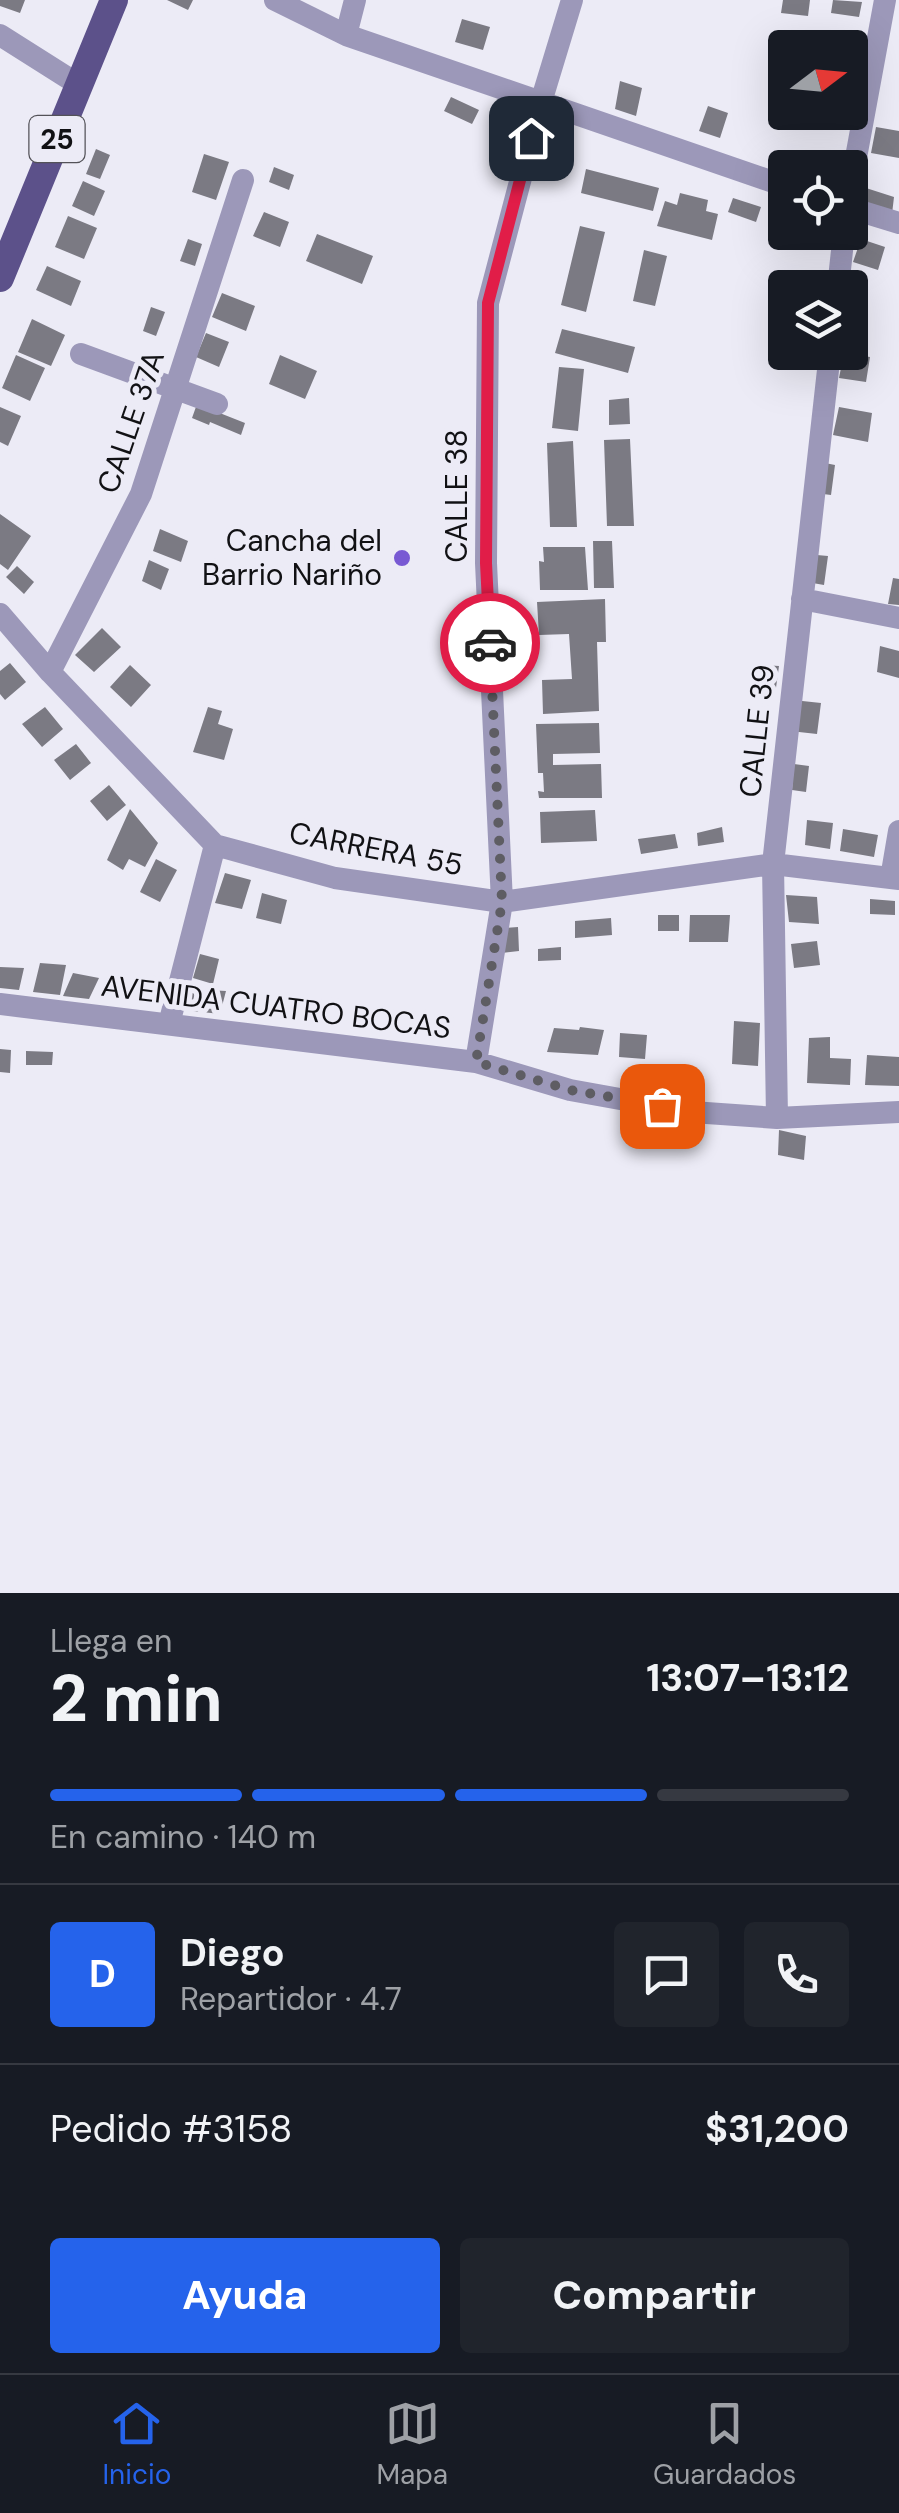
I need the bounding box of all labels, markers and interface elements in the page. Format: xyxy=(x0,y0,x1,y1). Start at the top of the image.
north arrow xyxy=(768,30,868,130)
map controls xyxy=(768,30,868,370)
pin xyxy=(489,96,574,181)
icon: home xyxy=(504,111,559,166)
road number: 25 xyxy=(30,116,84,162)
button: locate xyxy=(768,150,868,250)
button: layers xyxy=(768,270,868,370)
street label: CALLE 37A xyxy=(88,345,173,498)
street label: CALLE 38 xyxy=(437,429,476,563)
place label: Cancha del Barrio Nariño xyxy=(202,521,382,594)
marker: Cancha del Barrio Nariño xyxy=(391,547,413,569)
courier xyxy=(440,593,540,693)
icon: car xyxy=(463,616,518,671)
street label: CALLE 39 xyxy=(730,663,783,799)
street label: CARRERA 55 xyxy=(286,813,466,884)
street label: AVENIDA CUATRO BOCAS xyxy=(99,966,453,1047)
pin xyxy=(620,1064,705,1149)
icon: bag xyxy=(635,1079,690,1134)
text: Llega en xyxy=(50,1620,172,1662)
text: 13:07–13:12 xyxy=(646,1653,849,1703)
text: 2 min xyxy=(50,1657,223,1741)
text: En camino · 140 m xyxy=(50,1816,316,1858)
button: chat xyxy=(614,1922,719,2027)
button: phone xyxy=(744,1922,849,2027)
text: Diego xyxy=(180,1928,285,1978)
text: D xyxy=(89,1949,116,1999)
text: Repartidor · 4.7 xyxy=(180,1978,402,2020)
text: Pedido #3158 xyxy=(50,2104,292,2154)
text: $31,200 xyxy=(705,2104,849,2154)
button: Ayuda xyxy=(50,2238,440,2353)
button: Compartir xyxy=(460,2238,849,2353)
tab: Inicio xyxy=(103,2396,171,2493)
tab: Mapa xyxy=(376,2396,448,2493)
tab: Guardados xyxy=(653,2396,796,2493)

